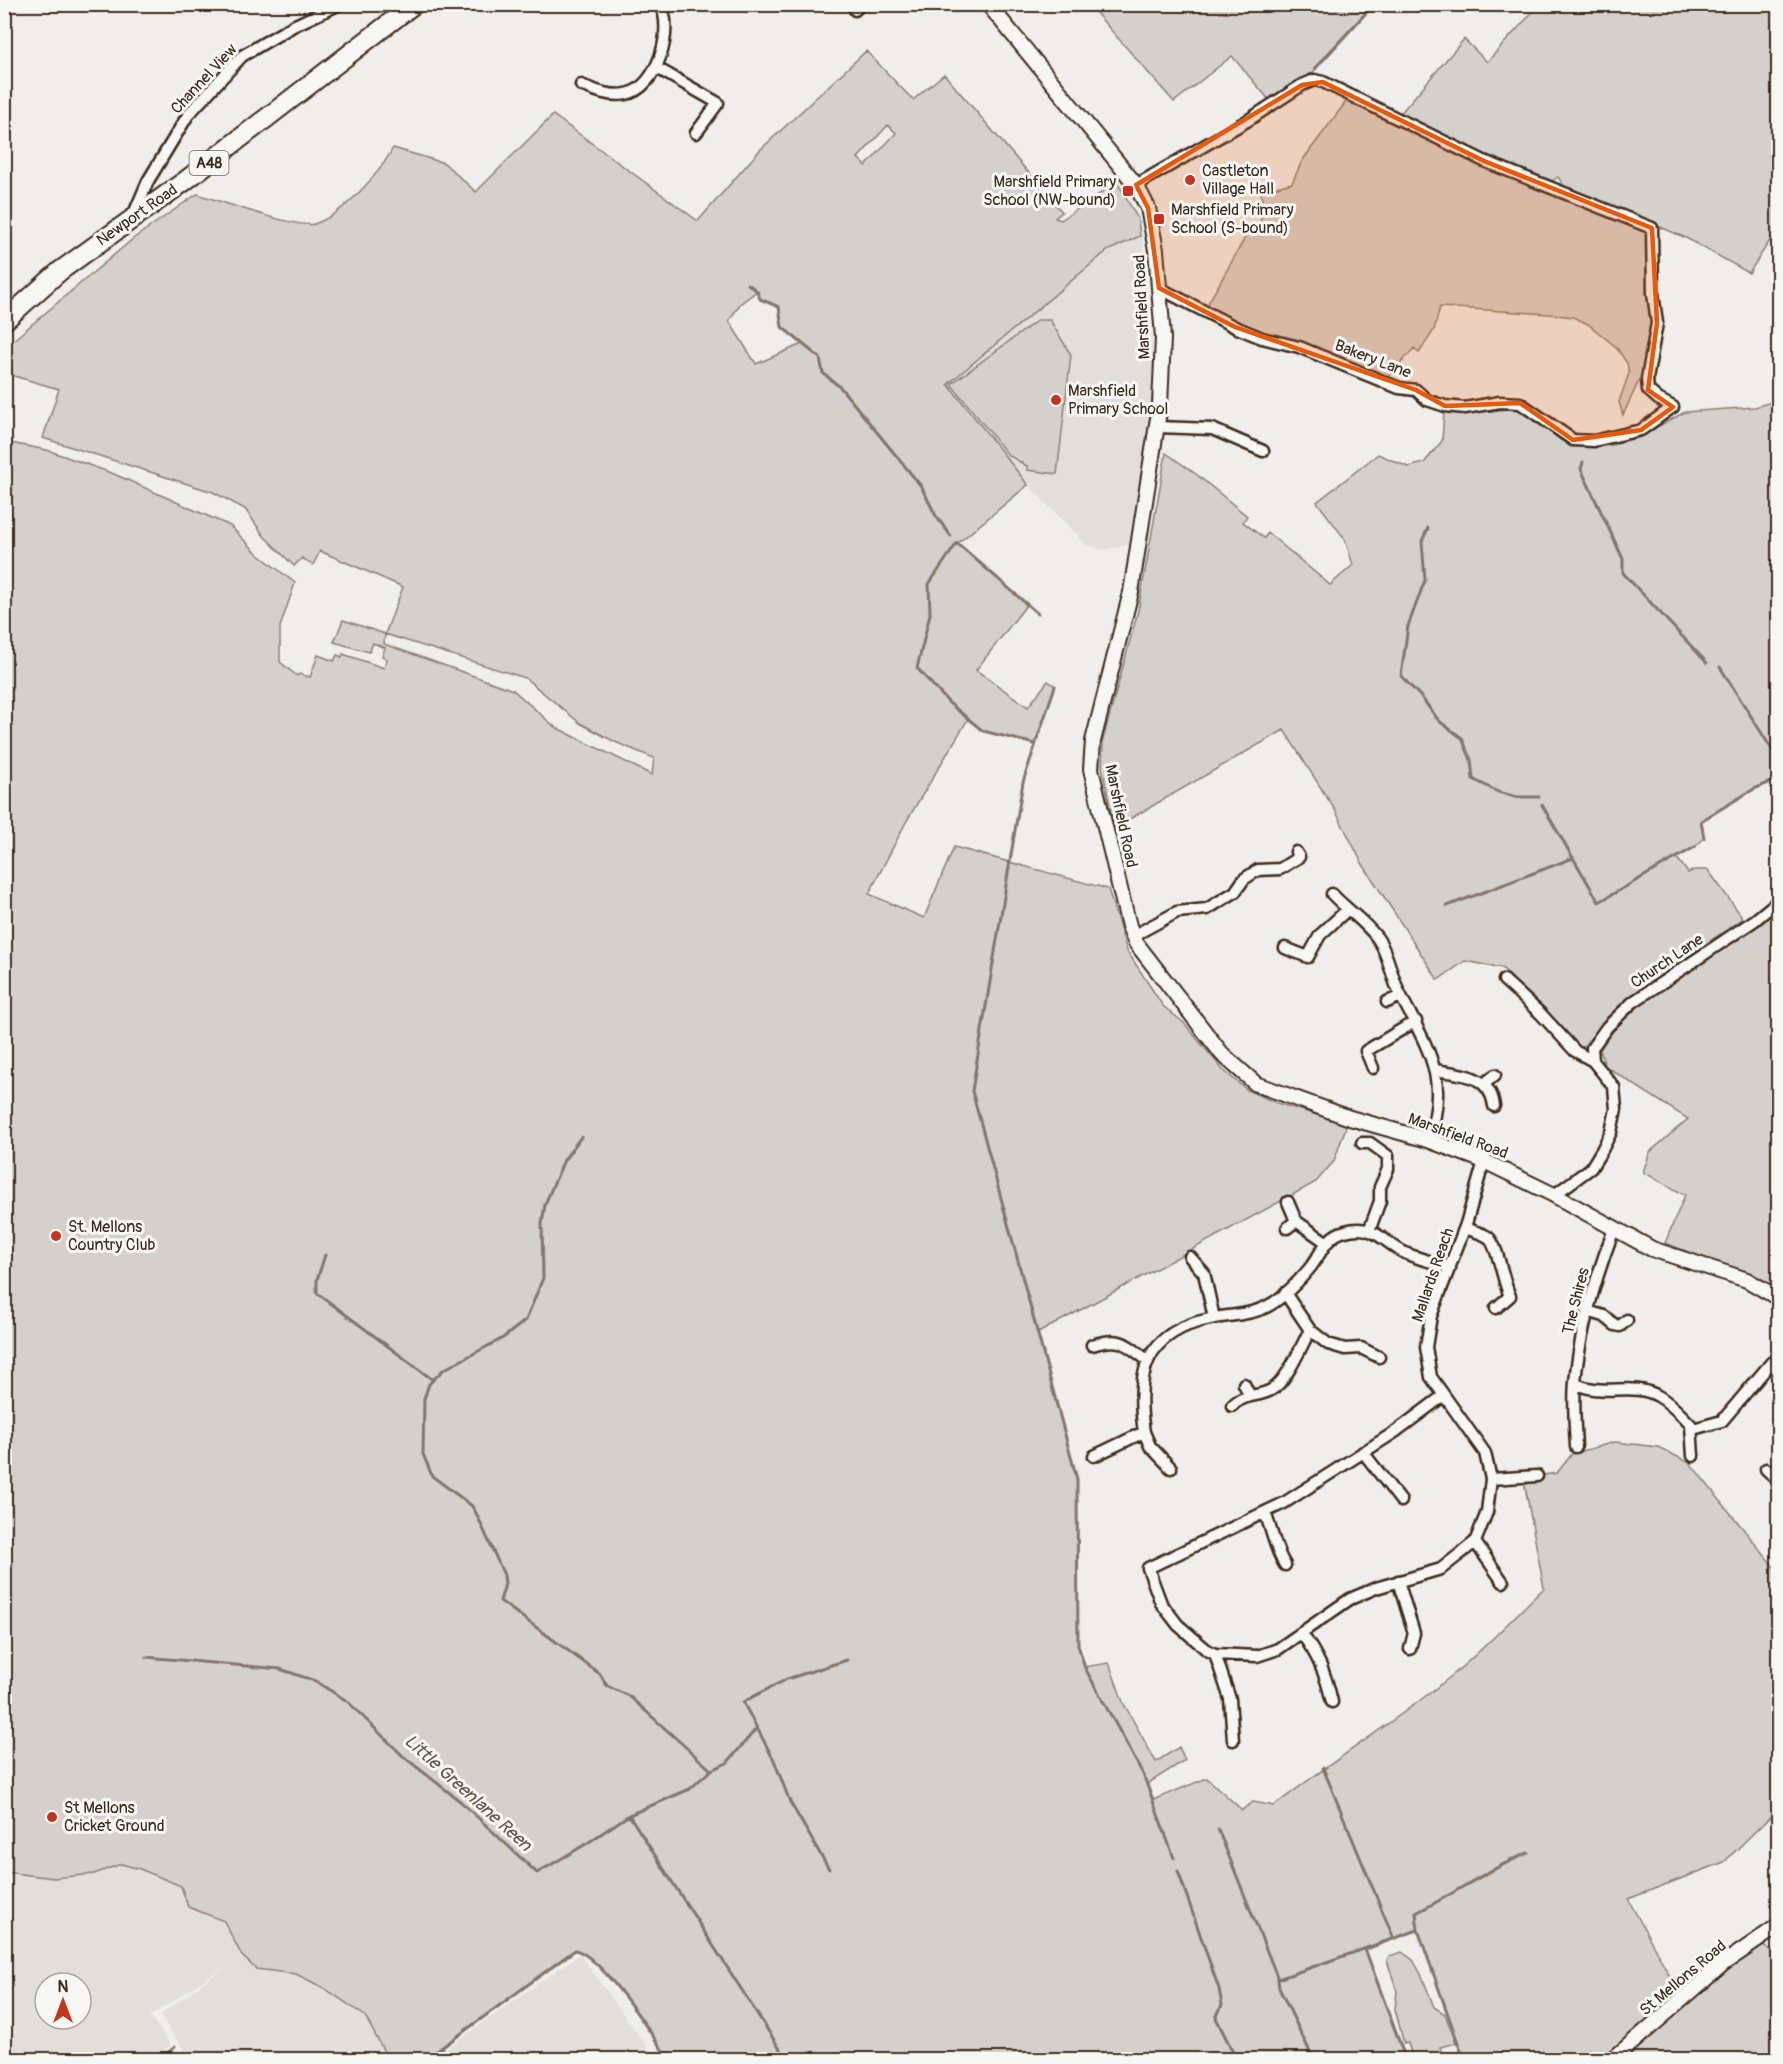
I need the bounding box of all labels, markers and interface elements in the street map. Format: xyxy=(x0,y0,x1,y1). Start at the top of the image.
street label: Channel View xyxy=(166,40,242,118)
road number: A48 xyxy=(190,151,228,175)
place label: Castleton Village Hall xyxy=(1202,161,1274,199)
place label: Marshfield Primary School (NW-bound) xyxy=(983,172,1116,210)
marker: Castleton Village Hall xyxy=(1183,173,1197,187)
street label: Newport Road xyxy=(93,180,181,250)
marker: Marshfield Primary School (NW-bound) xyxy=(1121,184,1135,198)
place label: Marshfield Primary School (S-bound) xyxy=(1171,200,1294,238)
marker: Marshfield Primary School (S-bound) xyxy=(1152,212,1166,226)
street label: Marshfield Road xyxy=(1129,254,1155,360)
street label: Bakery Lane xyxy=(1332,335,1414,383)
place label: Marshfield Primary School xyxy=(1068,381,1168,419)
marker: Marshfield Primary School xyxy=(1049,393,1063,407)
street label: Marshfield Road xyxy=(1100,763,1142,869)
street label: Church Lane xyxy=(1627,929,1707,993)
street label: Marshfield Road xyxy=(1405,1109,1511,1163)
place label: St. Mellons Country Club xyxy=(68,1217,156,1255)
street label: Mallards Reach xyxy=(1408,1225,1458,1325)
marker: St. Mellons Country Club xyxy=(49,1229,63,1243)
street label: The Shires xyxy=(1558,1266,1594,1336)
water label: Little Greenlane Reen xyxy=(400,1730,537,1857)
place label: St Mellons Cricket Ground xyxy=(64,1798,165,1836)
marker: St Mellons Cricket Ground xyxy=(45,1810,59,1824)
street label: St Mellons Road xyxy=(1636,1936,1730,2020)
north arrow xyxy=(33,1971,93,2031)
text: N xyxy=(58,1977,69,1997)

